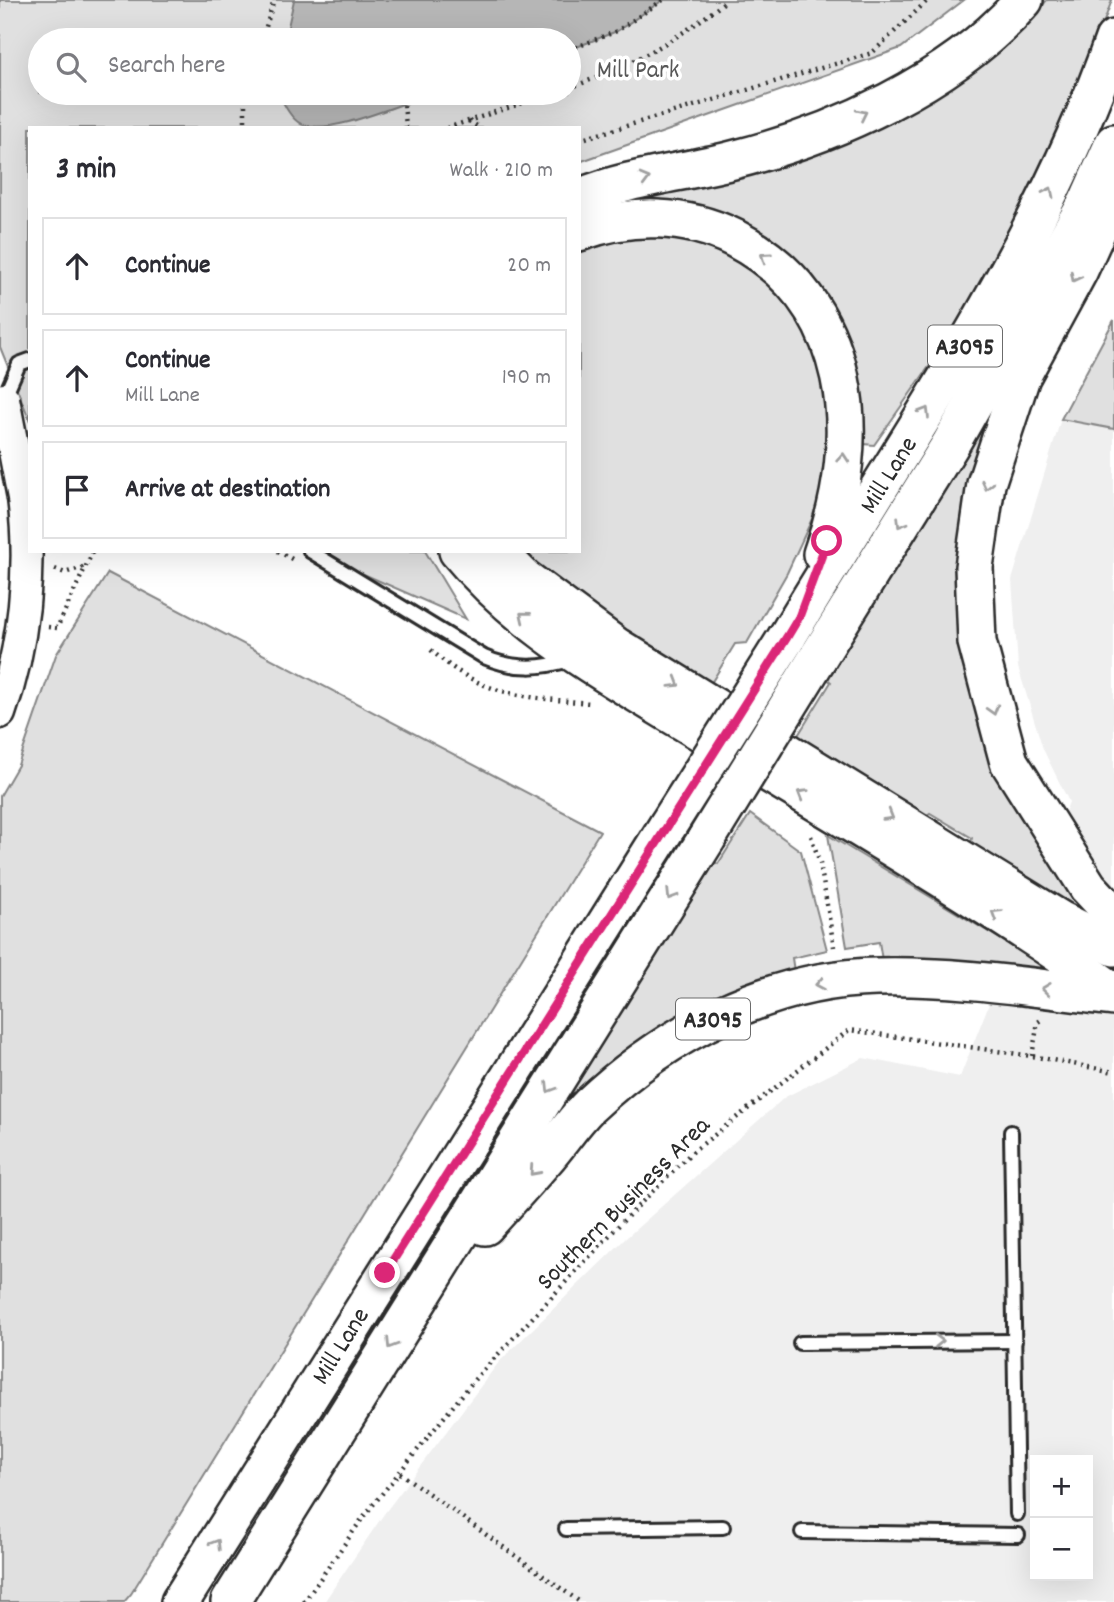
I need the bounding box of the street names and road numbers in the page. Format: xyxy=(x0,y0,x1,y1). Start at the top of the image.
road number: A3095 xyxy=(928,326,1002,366)
street label: Mill Lane xyxy=(852,430,928,522)
road number: A3095 xyxy=(676,999,750,1040)
street label: Southern Business Area xyxy=(529,1109,720,1300)
street label: Mill Lane xyxy=(304,1301,380,1393)

